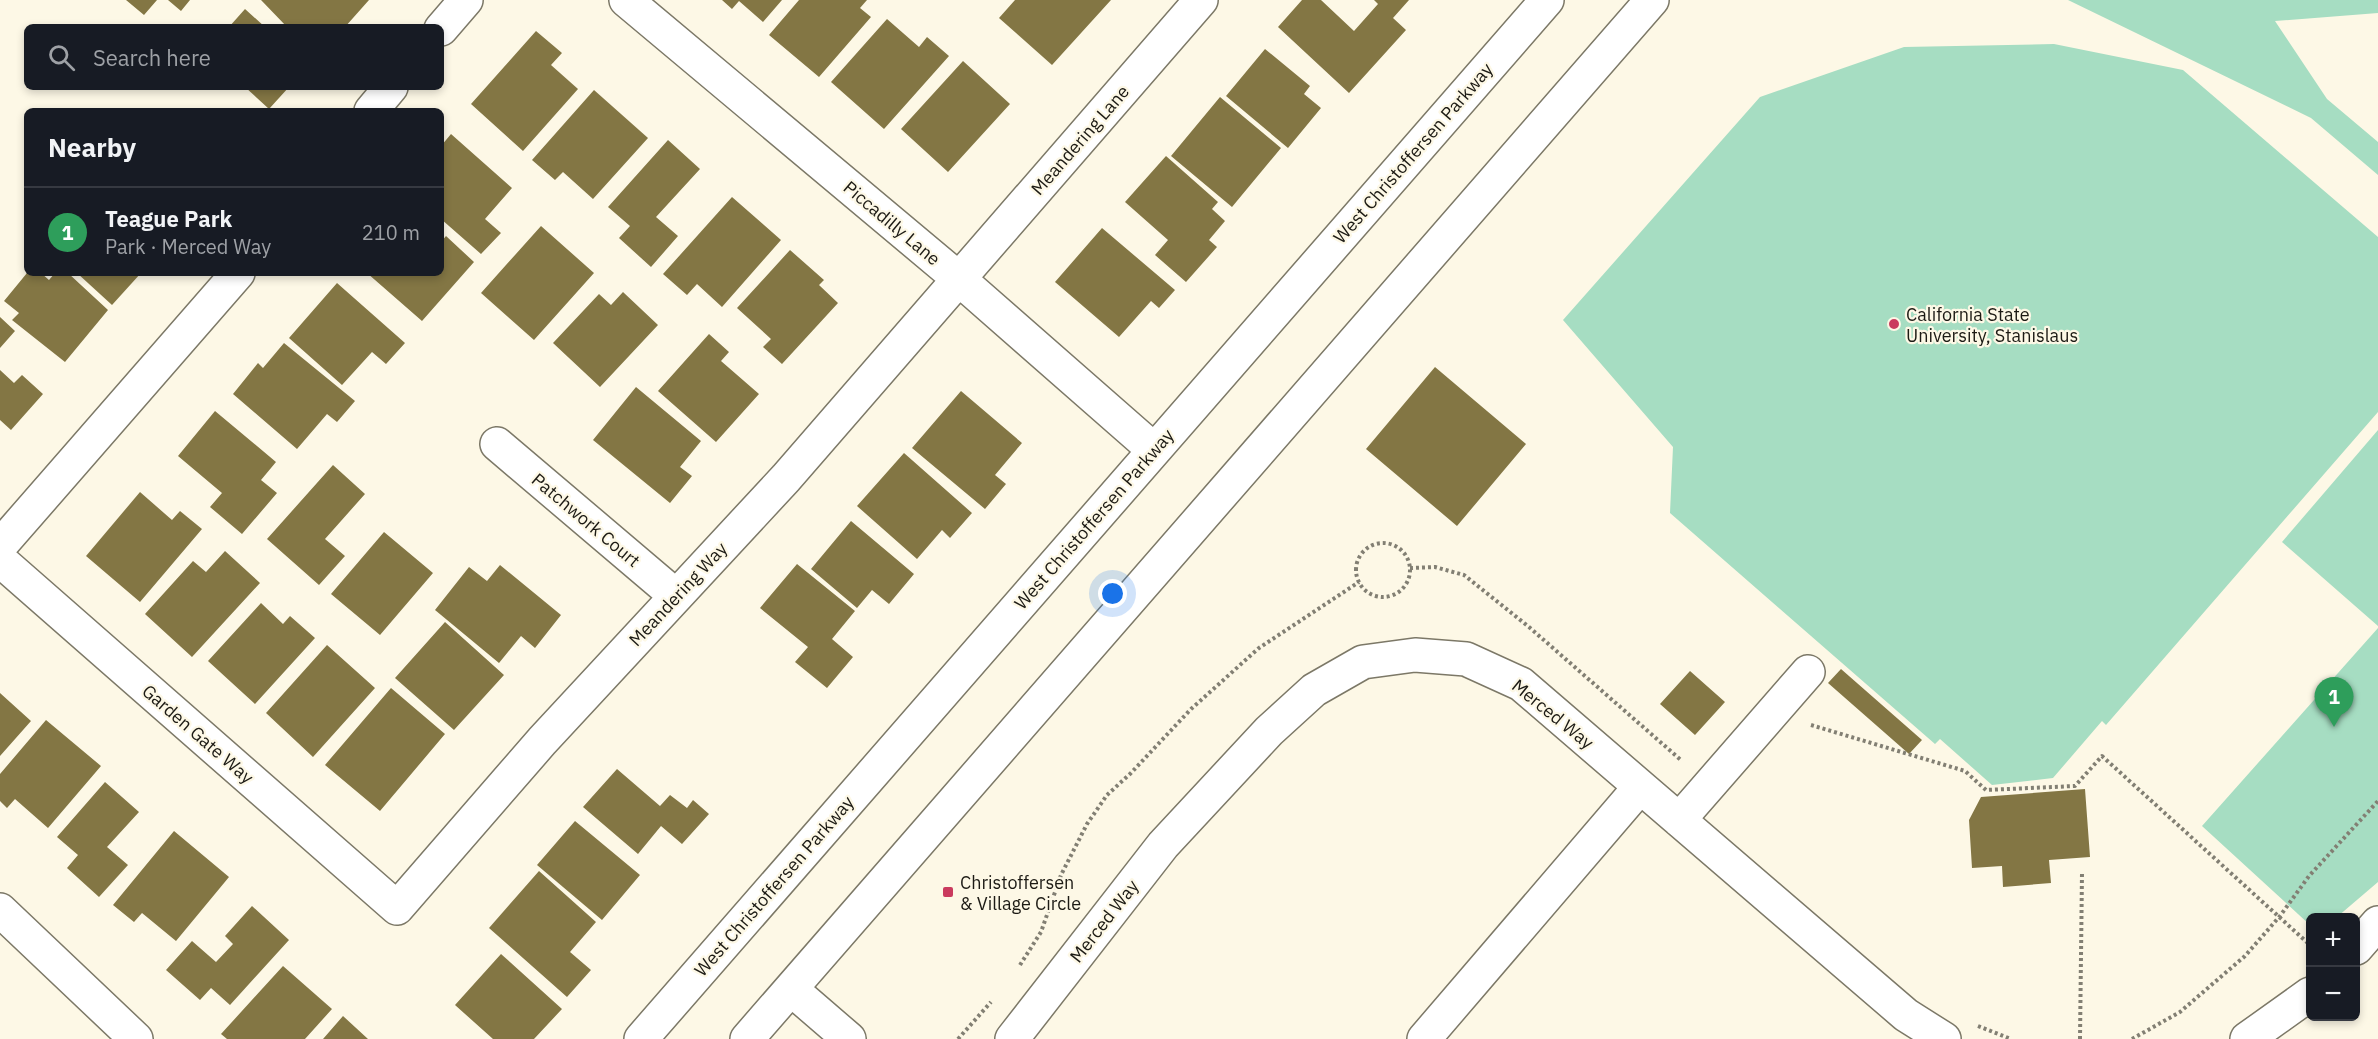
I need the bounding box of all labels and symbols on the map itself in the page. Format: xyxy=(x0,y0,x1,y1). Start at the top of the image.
street label: West Christoffersen Parkway xyxy=(1328,58,1498,248)
street label: Meandering Lane xyxy=(1026,80,1134,200)
street label: Piccadilly Lane xyxy=(839,176,945,270)
place label: California State University, Stanislaus xyxy=(1906,303,2078,347)
marker: California State University, Stanislaus xyxy=(1887,317,1901,331)
street label: West Christoffersen Parkway xyxy=(1009,424,1179,614)
street label: Patchwork Court xyxy=(527,468,645,572)
street label: Meandering Way xyxy=(624,537,732,651)
your location xyxy=(1098,579,1127,608)
street label: Merced Way xyxy=(1507,674,1599,754)
pin: 1 xyxy=(2314,678,2354,727)
street label: Garden Gate Way xyxy=(138,679,258,789)
street label: West Christoffersen Parkway xyxy=(689,791,859,981)
place label: Christoffersen & Village Circle xyxy=(960,871,1081,915)
street label: Merced Way xyxy=(1064,875,1144,967)
marker: Christoffersen & Village Circle xyxy=(941,885,955,899)

